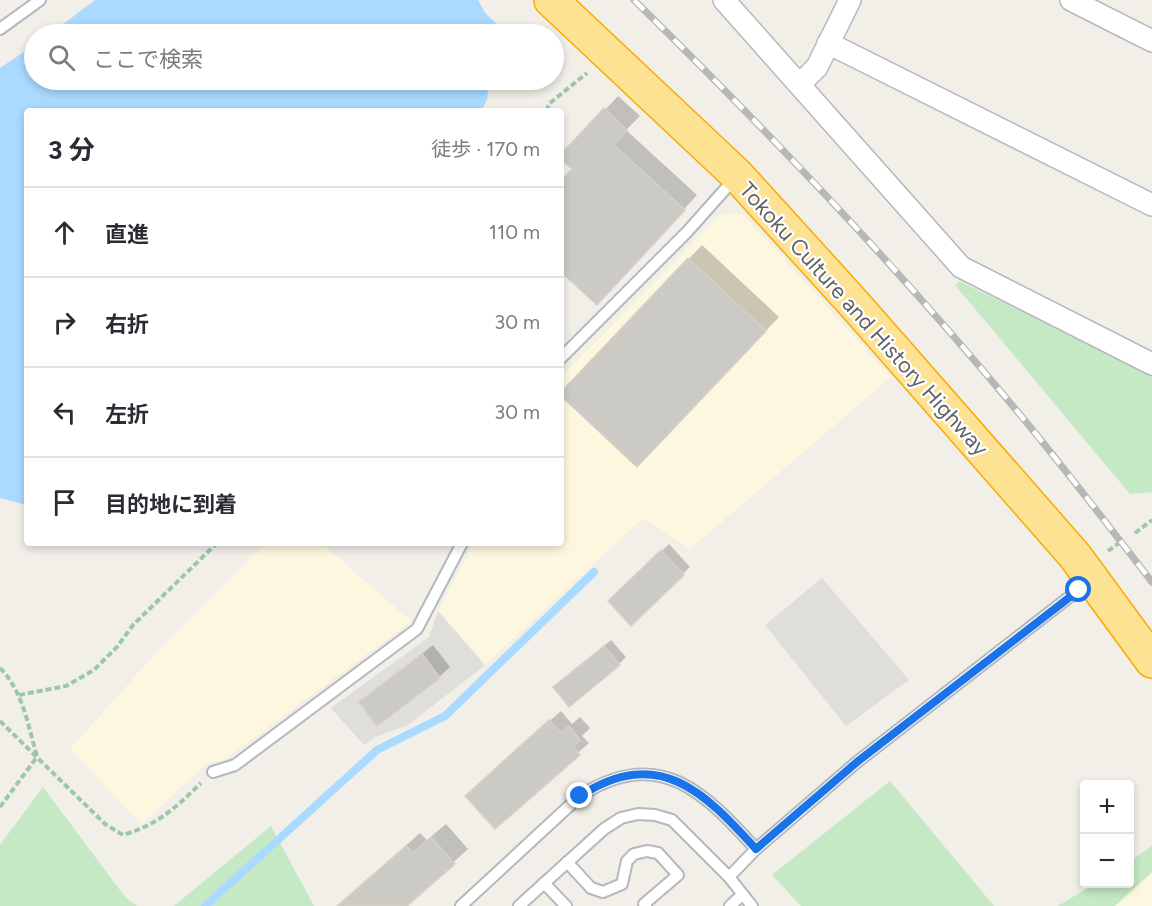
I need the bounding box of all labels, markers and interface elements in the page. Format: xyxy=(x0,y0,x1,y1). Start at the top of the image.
search box xyxy=(24,24,564,90)
icon: search xyxy=(45,41,78,74)
text: ここで検索 xyxy=(93,46,203,73)
text: 3 分 xyxy=(48,134,95,166)
text: 徒歩 · 170 m xyxy=(431,137,540,161)
street label: Tokoku Culture and History Highway xyxy=(734,177,994,462)
icon: ahead xyxy=(48,216,81,249)
text: 110 m xyxy=(489,220,540,244)
text: 直進 xyxy=(105,221,149,248)
icon: right xyxy=(48,306,81,339)
text: 30 m xyxy=(494,310,540,334)
text: 右折 xyxy=(105,311,149,338)
icon: left xyxy=(48,396,81,429)
text: 30 m xyxy=(494,400,540,424)
text: 左折 xyxy=(105,401,149,428)
icon: arrive xyxy=(48,486,81,519)
text: 目的地に到着 xyxy=(105,491,237,518)
route start xyxy=(1065,576,1091,602)
map controls xyxy=(1080,780,1134,888)
button: + xyxy=(1080,780,1134,834)
route end xyxy=(566,782,592,808)
button: − xyxy=(1080,834,1134,888)

